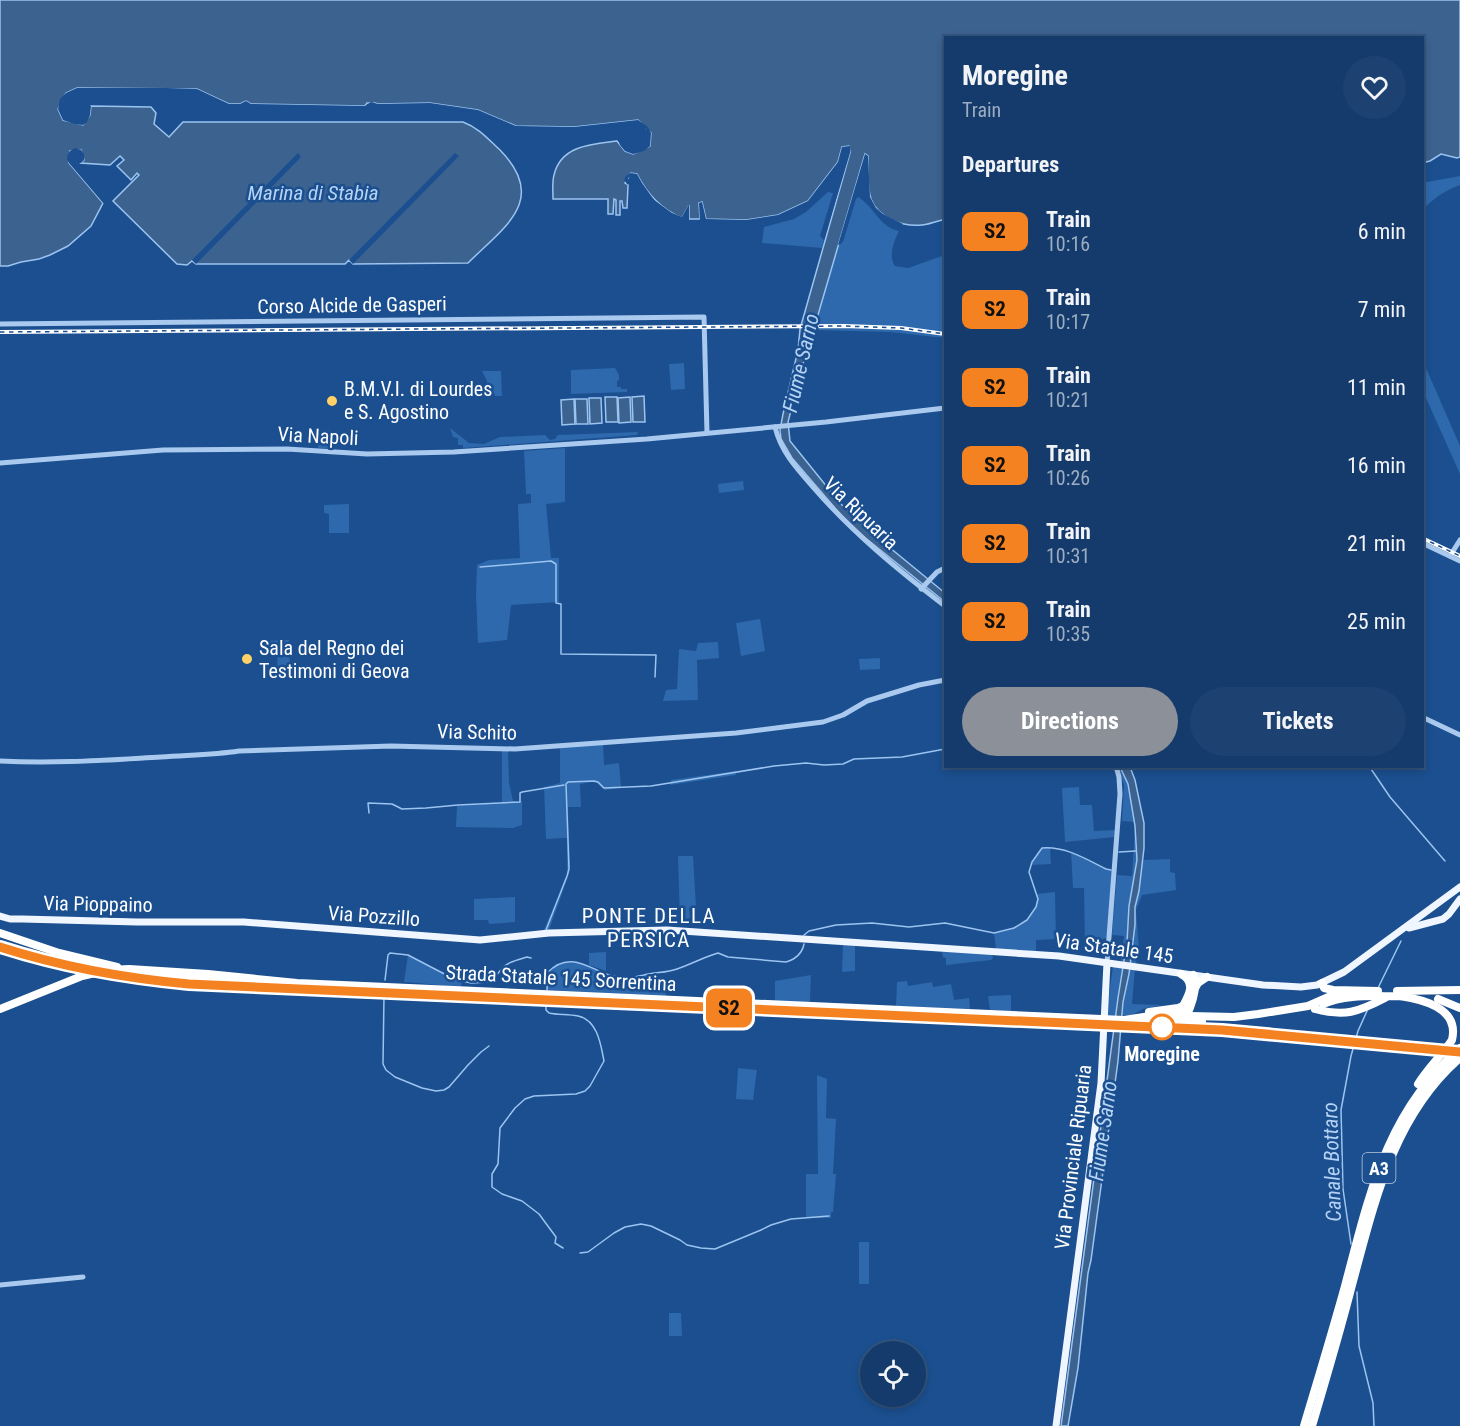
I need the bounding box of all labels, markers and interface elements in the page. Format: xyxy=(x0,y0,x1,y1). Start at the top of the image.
button: heart xyxy=(1343,56,1406,119)
text: Moregine xyxy=(962,59,1068,92)
text: Train xyxy=(962,98,1001,122)
text: Departures xyxy=(962,152,1059,177)
water label: Marina di Stabia xyxy=(248,181,378,205)
text: Train xyxy=(1046,207,1091,232)
text: S2 xyxy=(984,219,1006,243)
text: 6 min xyxy=(1358,219,1406,244)
text: 10:16 xyxy=(1046,232,1090,256)
text: Train xyxy=(1046,285,1091,310)
street label: Corso Alcide de Gasperi xyxy=(257,291,447,319)
text: S2 xyxy=(984,297,1006,321)
text: 7 min xyxy=(1358,297,1406,322)
text: 10:17 xyxy=(1046,310,1090,334)
water label: Fiume Sarno xyxy=(778,311,824,415)
text: Train xyxy=(1046,363,1091,388)
text: S2 xyxy=(984,375,1006,399)
text: 11 min xyxy=(1347,375,1406,400)
place label: B.M.V.I. di Lourdes e S. Agostino xyxy=(344,377,492,424)
text: 10:21 xyxy=(1046,388,1090,412)
marker: B.M.V.I. di Lourdes e S. Agostino xyxy=(325,394,339,408)
street label: Via Napoli xyxy=(277,422,359,450)
text: Train xyxy=(1046,441,1091,466)
text: S2 xyxy=(984,453,1006,477)
text: 16 min xyxy=(1347,453,1406,478)
text: 10:26 xyxy=(1046,466,1090,490)
street label: Via Ripuaria xyxy=(819,472,903,554)
text: Train xyxy=(1046,519,1091,544)
text: S2 xyxy=(984,531,1006,555)
text: 21 min xyxy=(1347,531,1406,556)
text: 10:31 xyxy=(1046,544,1090,568)
text: Train xyxy=(1046,597,1091,622)
text: S2 xyxy=(984,609,1006,633)
text: 25 min xyxy=(1347,609,1406,634)
text: 10:35 xyxy=(1046,622,1090,646)
place label: Sala del Regno dei Testimoni di Geova xyxy=(259,636,410,683)
marker: Sala del Regno dei Testimoni di Geova xyxy=(240,652,254,666)
button: Directions xyxy=(962,687,1178,756)
button: Tickets xyxy=(1190,687,1406,756)
street label: Via Schito xyxy=(437,719,517,745)
street label: Via Pioppaino xyxy=(43,891,153,917)
street label: Via Pozzillo xyxy=(327,901,421,931)
district label: PONTE DELLA PERSICA xyxy=(582,904,716,952)
street label: Via Statale 145 xyxy=(1053,928,1175,968)
street label: Strada Statale 145 Sorrentina xyxy=(445,960,677,996)
line badge: S2 xyxy=(702,988,756,1028)
text: S2 xyxy=(718,996,740,1020)
marker: Moregine xyxy=(1149,1014,1175,1040)
place label: Moregine xyxy=(1124,1042,1200,1066)
street label: Via Provinciale Ripuaria xyxy=(1050,1063,1096,1251)
water label: Fiume Sarno xyxy=(1084,1080,1122,1182)
water label: Canale Bottaro xyxy=(1318,1102,1346,1222)
road number: A3 xyxy=(1362,1153,1396,1183)
map controls xyxy=(860,1341,926,1407)
button: locate xyxy=(860,1341,926,1407)

